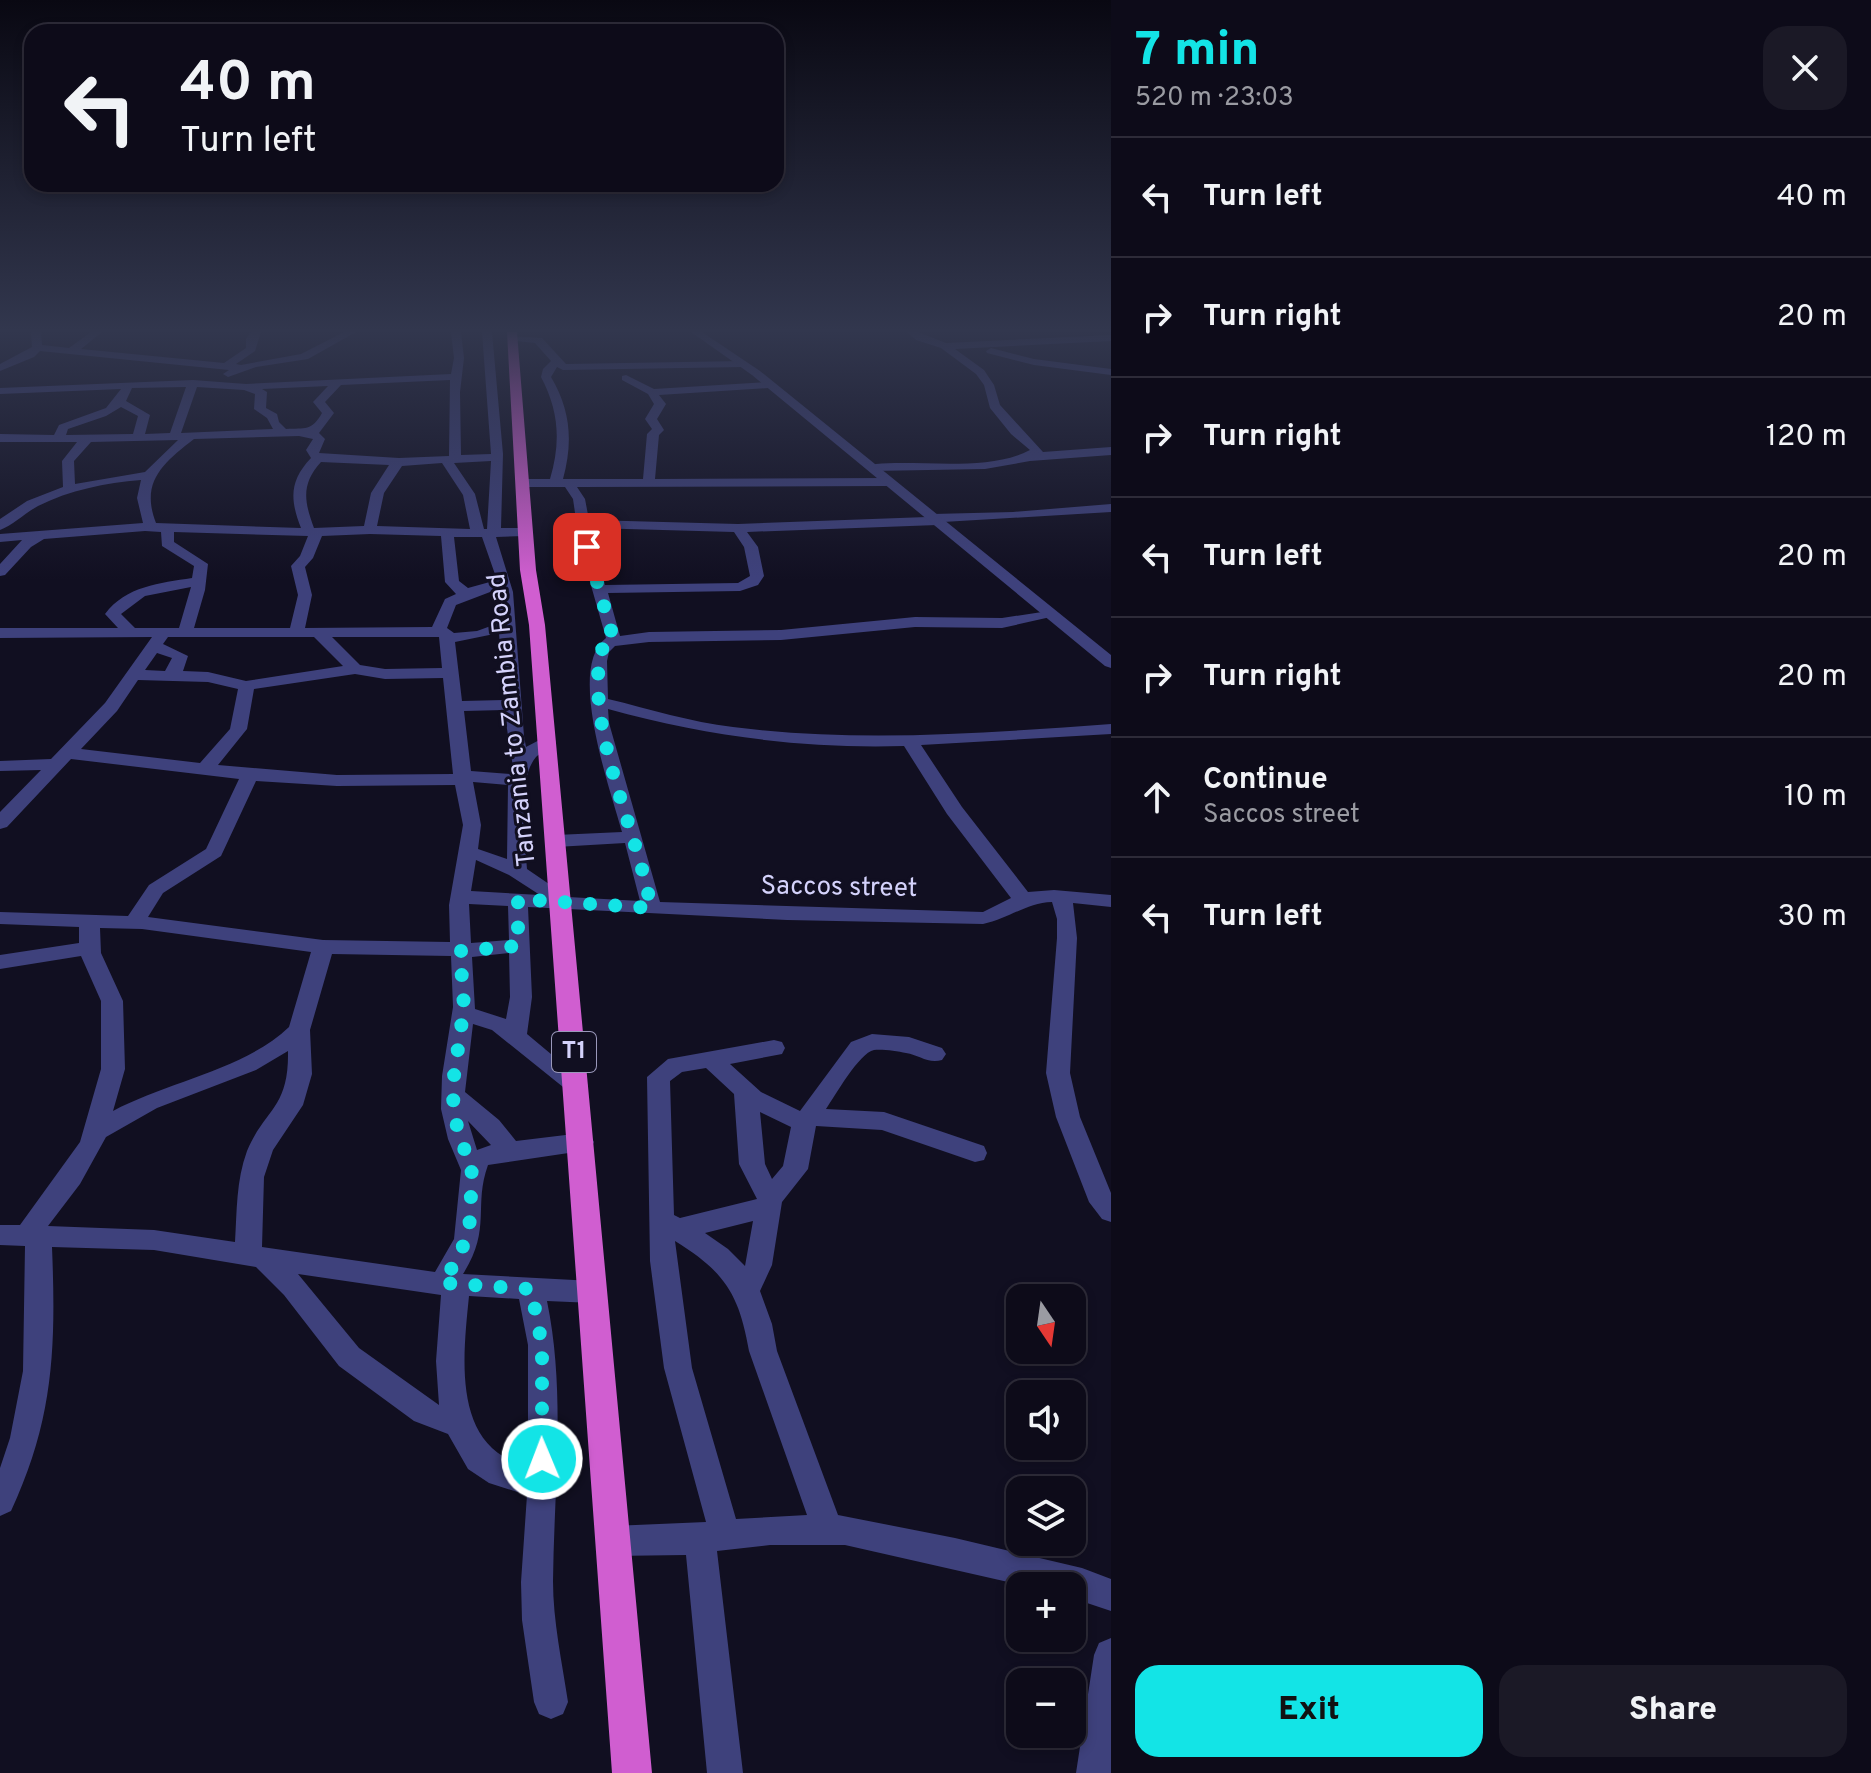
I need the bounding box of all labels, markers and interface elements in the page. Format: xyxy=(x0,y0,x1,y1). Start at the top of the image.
text: 7 min xyxy=(1135,22,1259,82)
button: close xyxy=(1763,26,1847,110)
text: 40 m xyxy=(180,50,316,120)
icon: left xyxy=(48,56,152,160)
text: 520 m · 23:03 xyxy=(1135,82,1294,115)
text: Turn left xyxy=(180,119,317,165)
icon: left xyxy=(1135,175,1179,219)
text: Turn left xyxy=(1203,179,1323,216)
text: 40 m xyxy=(1777,179,1847,216)
icon: right xyxy=(1135,295,1179,339)
text: Turn right xyxy=(1203,299,1341,336)
text: 20 m xyxy=(1777,299,1847,336)
icon: right xyxy=(1135,415,1179,459)
text: Turn right xyxy=(1203,419,1341,456)
text: 120 m xyxy=(1766,419,1847,456)
pin xyxy=(553,513,621,581)
icon: arrive xyxy=(565,525,609,569)
icon: left xyxy=(1135,535,1179,579)
text: Turn left xyxy=(1203,539,1323,576)
text: 20 m xyxy=(1777,539,1847,576)
street label: Tanzania to Zambia Road xyxy=(481,572,545,868)
icon: right xyxy=(1135,655,1179,699)
text: Turn right xyxy=(1203,659,1341,696)
text: 20 m xyxy=(1777,659,1847,696)
text: Continue xyxy=(1203,762,1328,799)
icon: ahead xyxy=(1135,775,1179,819)
text: 10 m xyxy=(1784,779,1847,816)
text: Saccos street xyxy=(1203,799,1360,832)
street label: Saccos street xyxy=(760,870,918,906)
icon: left xyxy=(1135,895,1179,939)
text: Turn left xyxy=(1203,899,1323,936)
text: 30 m xyxy=(1778,899,1847,936)
road number: T1 xyxy=(552,1032,596,1072)
north arrow xyxy=(1006,1284,1086,1364)
map controls xyxy=(1006,1284,1086,1748)
button: sound xyxy=(1006,1380,1086,1460)
position arrow xyxy=(500,1417,584,1501)
button: layers xyxy=(1006,1476,1086,1556)
button: + xyxy=(1006,1572,1086,1652)
button: Exit xyxy=(1135,1665,1483,1757)
button: Share xyxy=(1499,1665,1847,1757)
button: − xyxy=(1006,1668,1086,1748)

